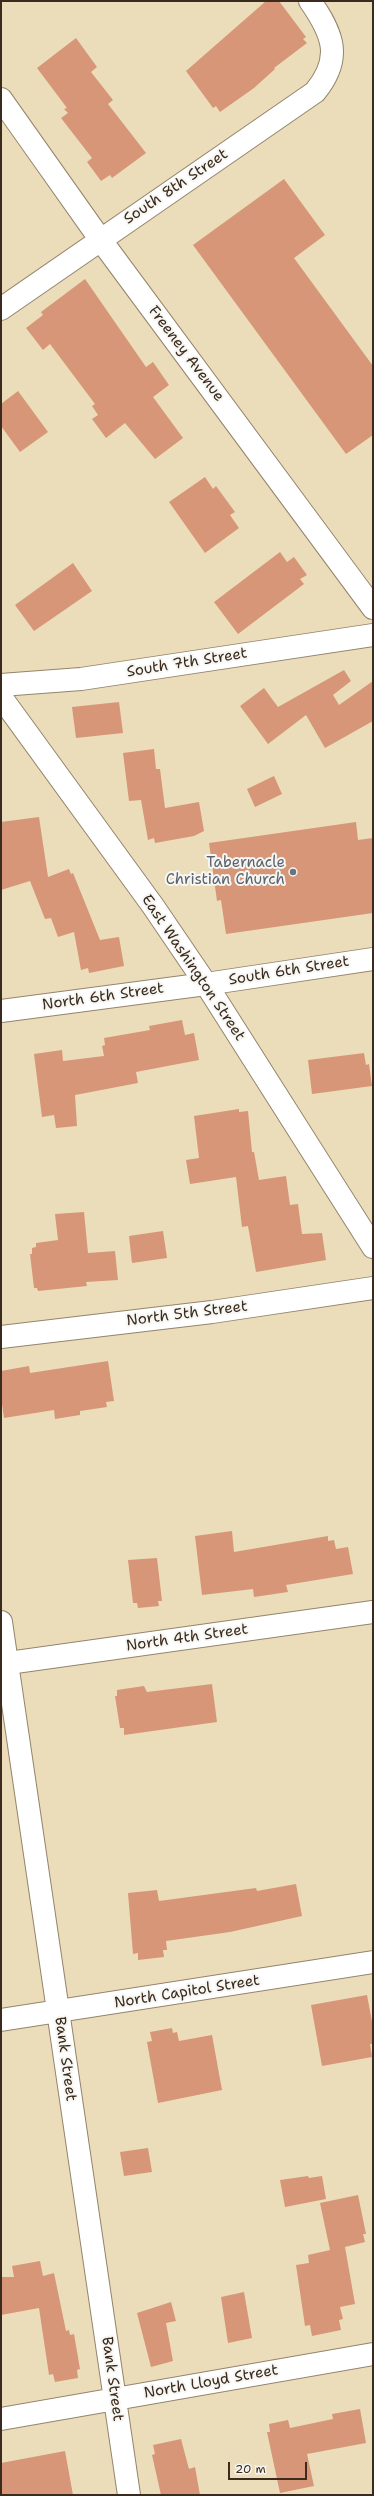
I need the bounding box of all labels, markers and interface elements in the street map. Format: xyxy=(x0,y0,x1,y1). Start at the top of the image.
street label: South 8th Street xyxy=(120,145,232,229)
street label: Freeney Avenue xyxy=(144,303,228,405)
street label: South 7th Street xyxy=(125,645,249,681)
place label: Tabernacle Christian Church xyxy=(166,854,285,889)
marker: Tabernacle Christian Church xyxy=(288,867,298,877)
street label: East Washington Street xyxy=(137,892,249,1044)
street label: South 6th Street xyxy=(227,953,351,989)
street label: North 6th Street xyxy=(41,980,165,1014)
street label: North 5th Street xyxy=(125,1298,249,1330)
street label: North 4th Street xyxy=(125,1621,249,1655)
street label: North Capitol Street xyxy=(113,1972,261,2012)
street label: Bank Street xyxy=(50,2016,80,2102)
street label: Bank Street xyxy=(97,2336,127,2422)
street label: North Lloyd Street xyxy=(142,2361,280,2403)
scale bar xyxy=(230,2454,309,2480)
text: 20 m xyxy=(235,2461,266,2477)

